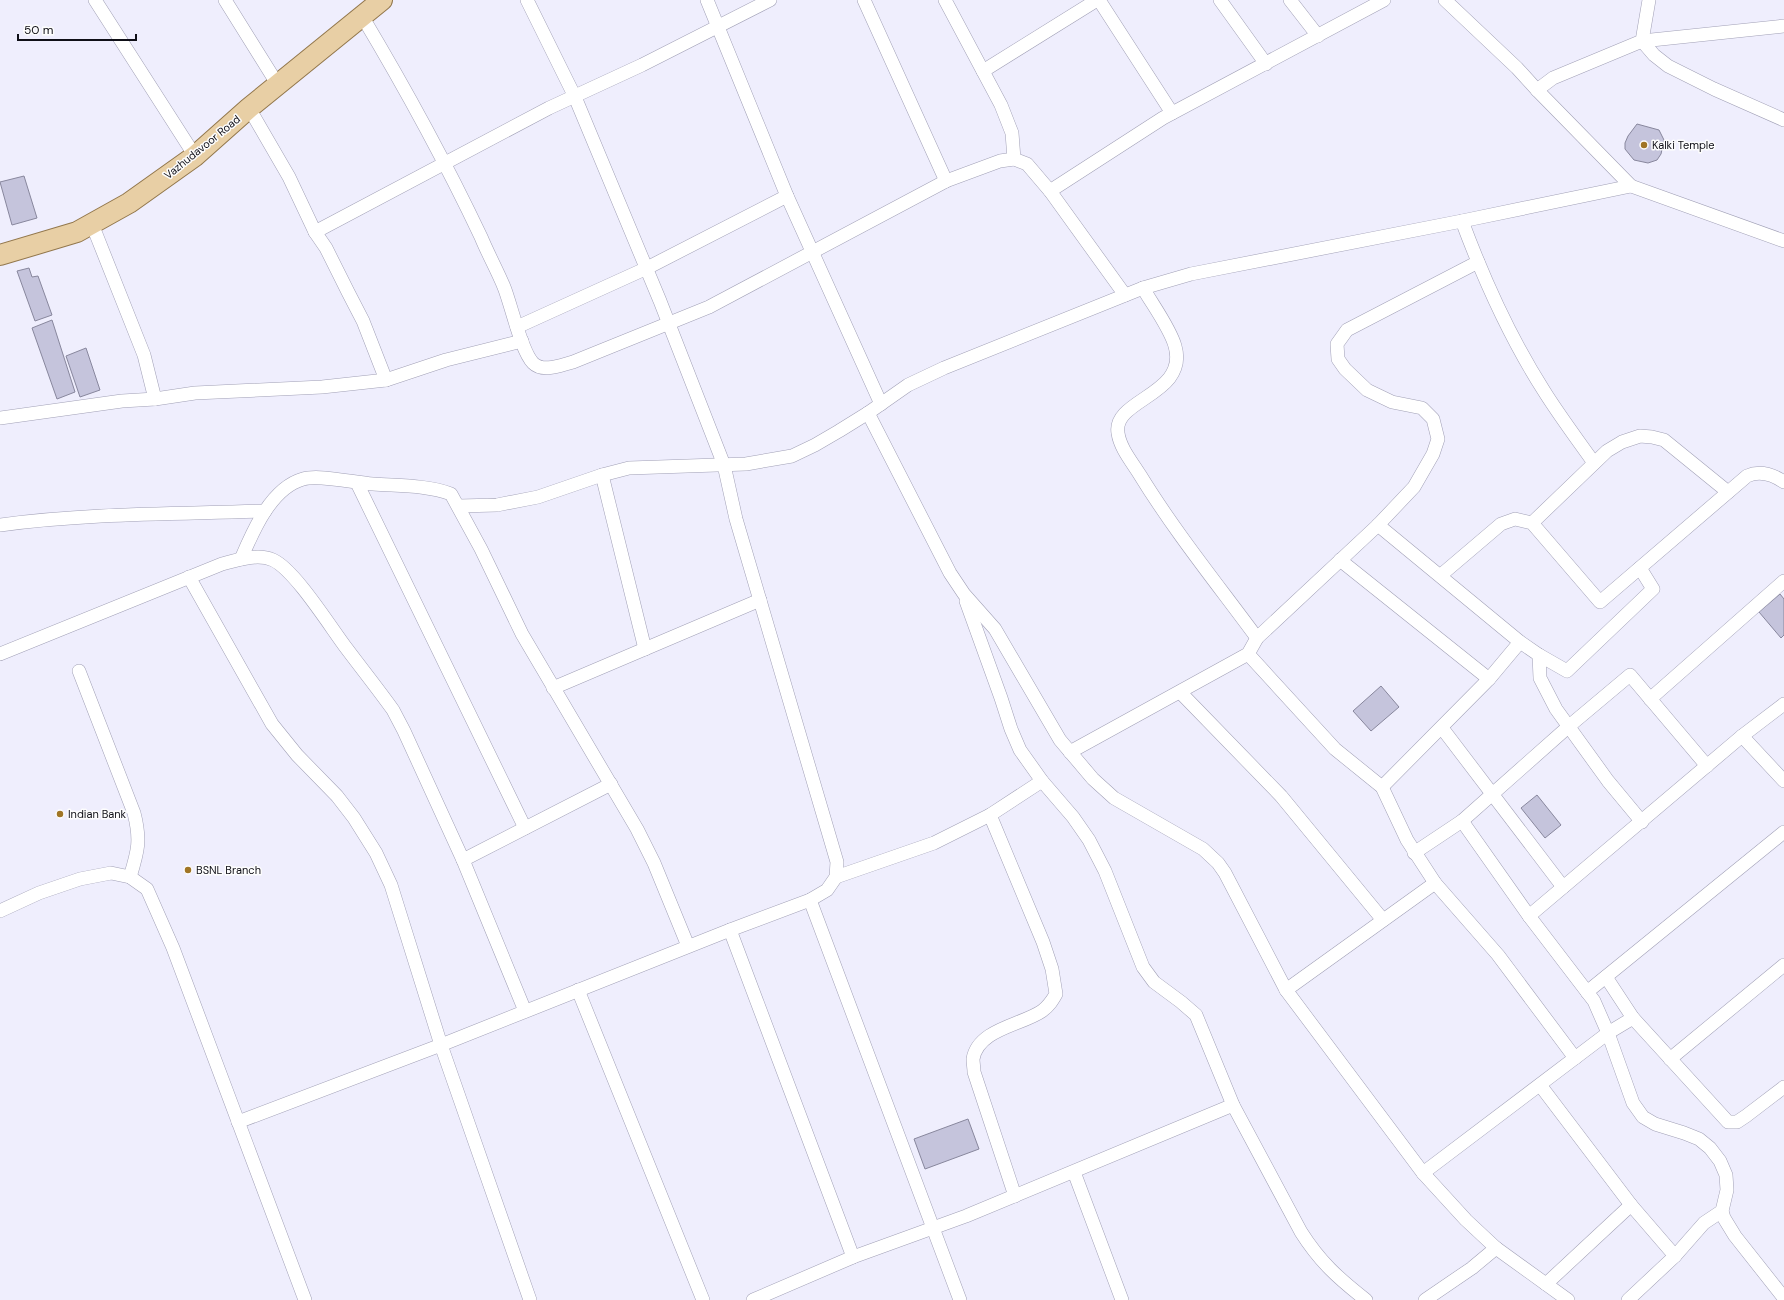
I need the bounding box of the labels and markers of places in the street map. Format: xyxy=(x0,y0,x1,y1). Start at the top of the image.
place label: Kalki Temple xyxy=(1652,138,1715,152)
marker: Kalki Temple xyxy=(1639,140,1649,150)
place label: Indian Bank xyxy=(68,807,127,821)
marker: Indian Bank xyxy=(55,809,65,819)
place label: BSNL Branch xyxy=(196,863,261,877)
marker: BSNL Branch xyxy=(183,865,193,875)

